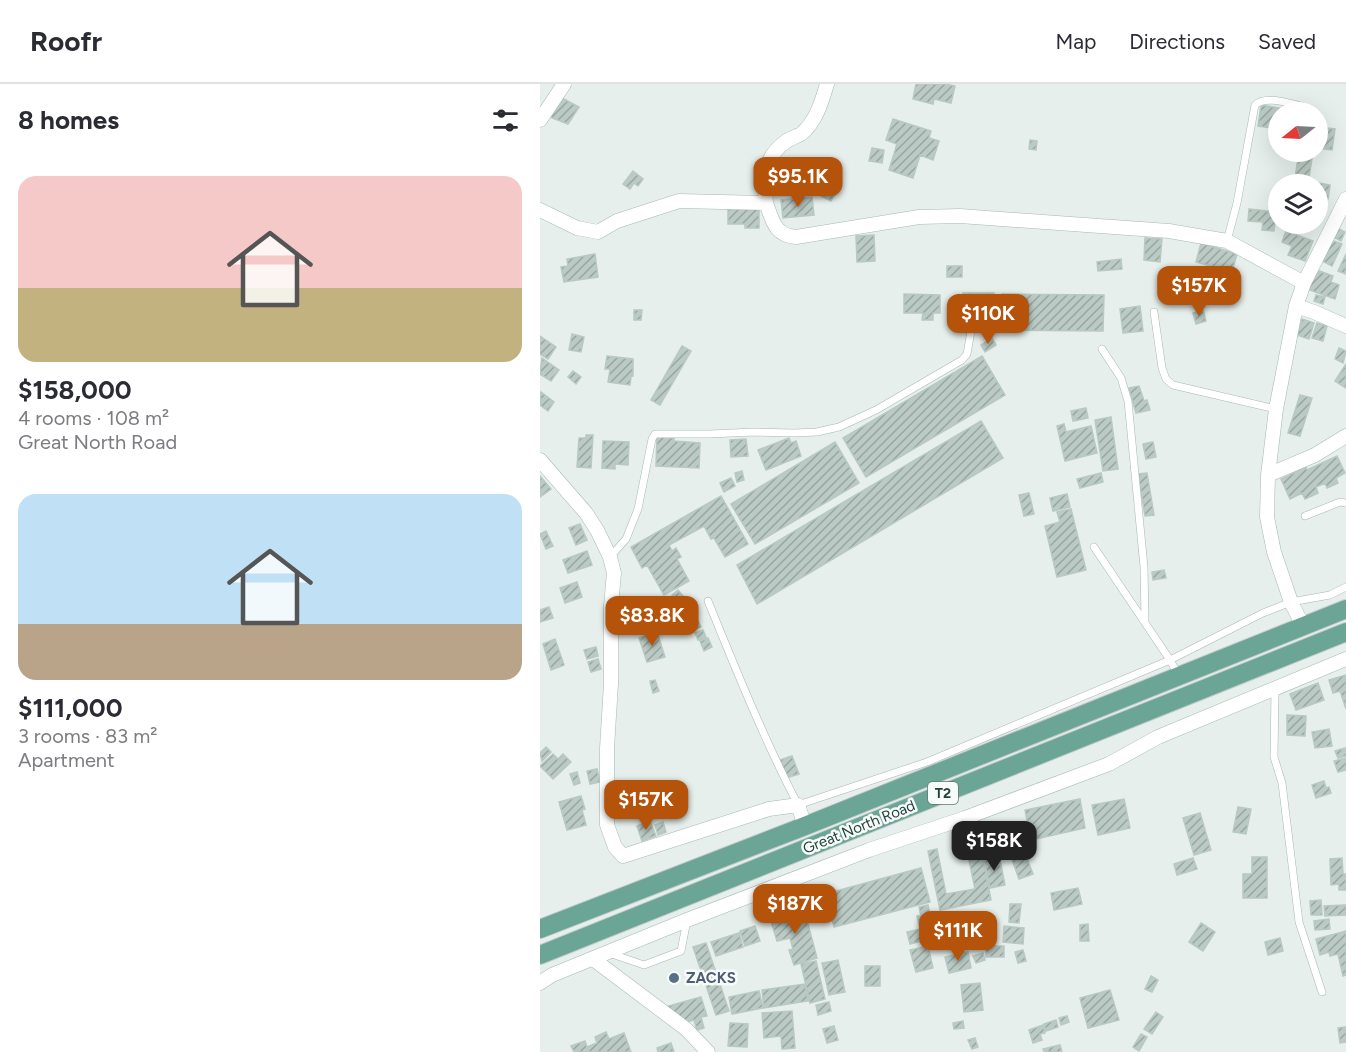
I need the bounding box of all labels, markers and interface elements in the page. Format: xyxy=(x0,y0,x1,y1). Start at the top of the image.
text: Roofr xyxy=(30,24,102,58)
text: Map xyxy=(1055,29,1096,54)
text: Directions xyxy=(1129,29,1225,54)
text: Saved xyxy=(1258,29,1316,54)
north arrow xyxy=(1268,102,1328,162)
map controls xyxy=(1268,102,1328,234)
text: 8 homes xyxy=(18,104,119,136)
icon: filters xyxy=(489,104,522,137)
pin: $95.1K xyxy=(749,157,847,208)
text: $95.1K xyxy=(767,164,829,188)
button: layers xyxy=(1268,174,1328,234)
icon: home xyxy=(216,215,324,323)
pin: $157K xyxy=(1157,266,1241,317)
text: $157K xyxy=(1171,273,1227,297)
pin: $110K xyxy=(946,294,1030,345)
text: $110K xyxy=(961,301,1015,325)
text: $158,000 xyxy=(18,374,132,406)
text: 4 rooms · 108 m² xyxy=(18,406,169,430)
text: Great North Road xyxy=(18,430,177,454)
icon: home xyxy=(216,533,324,641)
pin: $83.8K xyxy=(603,596,701,647)
text: $83.8K xyxy=(620,603,684,627)
text: $111,000 xyxy=(18,692,123,724)
text: 3 rooms · 83 m² xyxy=(18,724,157,748)
text: Apartment xyxy=(18,748,115,772)
pin: $157K xyxy=(604,780,688,831)
road number: T2 xyxy=(928,782,958,804)
text: $157K xyxy=(618,787,674,811)
street label: Great North Road xyxy=(800,796,918,858)
pin: $158K xyxy=(952,821,1036,872)
text: $158K xyxy=(966,828,1022,852)
pin: $187K xyxy=(753,884,837,935)
text: $187K xyxy=(767,891,823,915)
pin: $111K xyxy=(916,911,1000,962)
text: $111K xyxy=(933,918,983,942)
place label: ZACKS xyxy=(686,969,736,987)
marker: ZACKS xyxy=(667,971,681,985)

